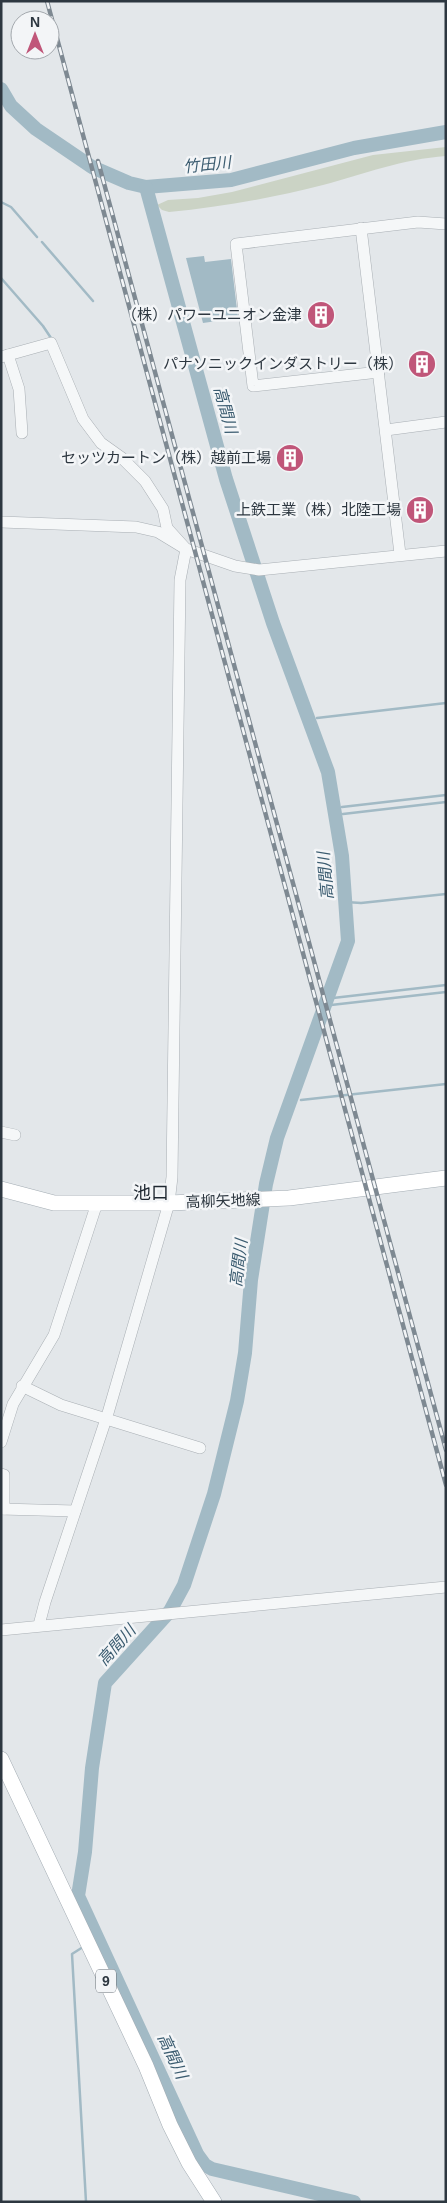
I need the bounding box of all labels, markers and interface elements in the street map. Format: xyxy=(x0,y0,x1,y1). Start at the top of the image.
north arrow xyxy=(10,10,60,60)
text: N xyxy=(30,14,40,30)
water label: 竹田川 xyxy=(182,153,234,175)
building icon: （株）パワーユニオン金津 xyxy=(306,300,336,330)
place label: （株）パワーユニオン金津 xyxy=(122,306,302,323)
building icon: パナソニックインダストリー（株） xyxy=(407,349,437,379)
place label: パナソニックインダストリー（株） xyxy=(163,355,403,372)
water label: 高間川 xyxy=(211,385,240,437)
building icon: セッツカートン（株）越前工場 xyxy=(275,443,305,473)
place label: セッツカートン（株）越前工場 xyxy=(61,449,271,466)
building icon: 上鉄工業（株）北陸工場 xyxy=(405,495,435,525)
place label: 上鉄工業（株）北陸工場 xyxy=(236,501,401,518)
water label: 高間川 xyxy=(315,849,336,901)
district label: 池口 xyxy=(133,1183,169,1203)
street label: 高柳矢地線 xyxy=(185,1191,261,1210)
water label: 高間川 xyxy=(227,1236,250,1288)
water label: 高間川 xyxy=(94,1620,140,1669)
road number: 9 xyxy=(96,1970,116,1992)
water label: 高間川 xyxy=(155,2031,191,2083)

